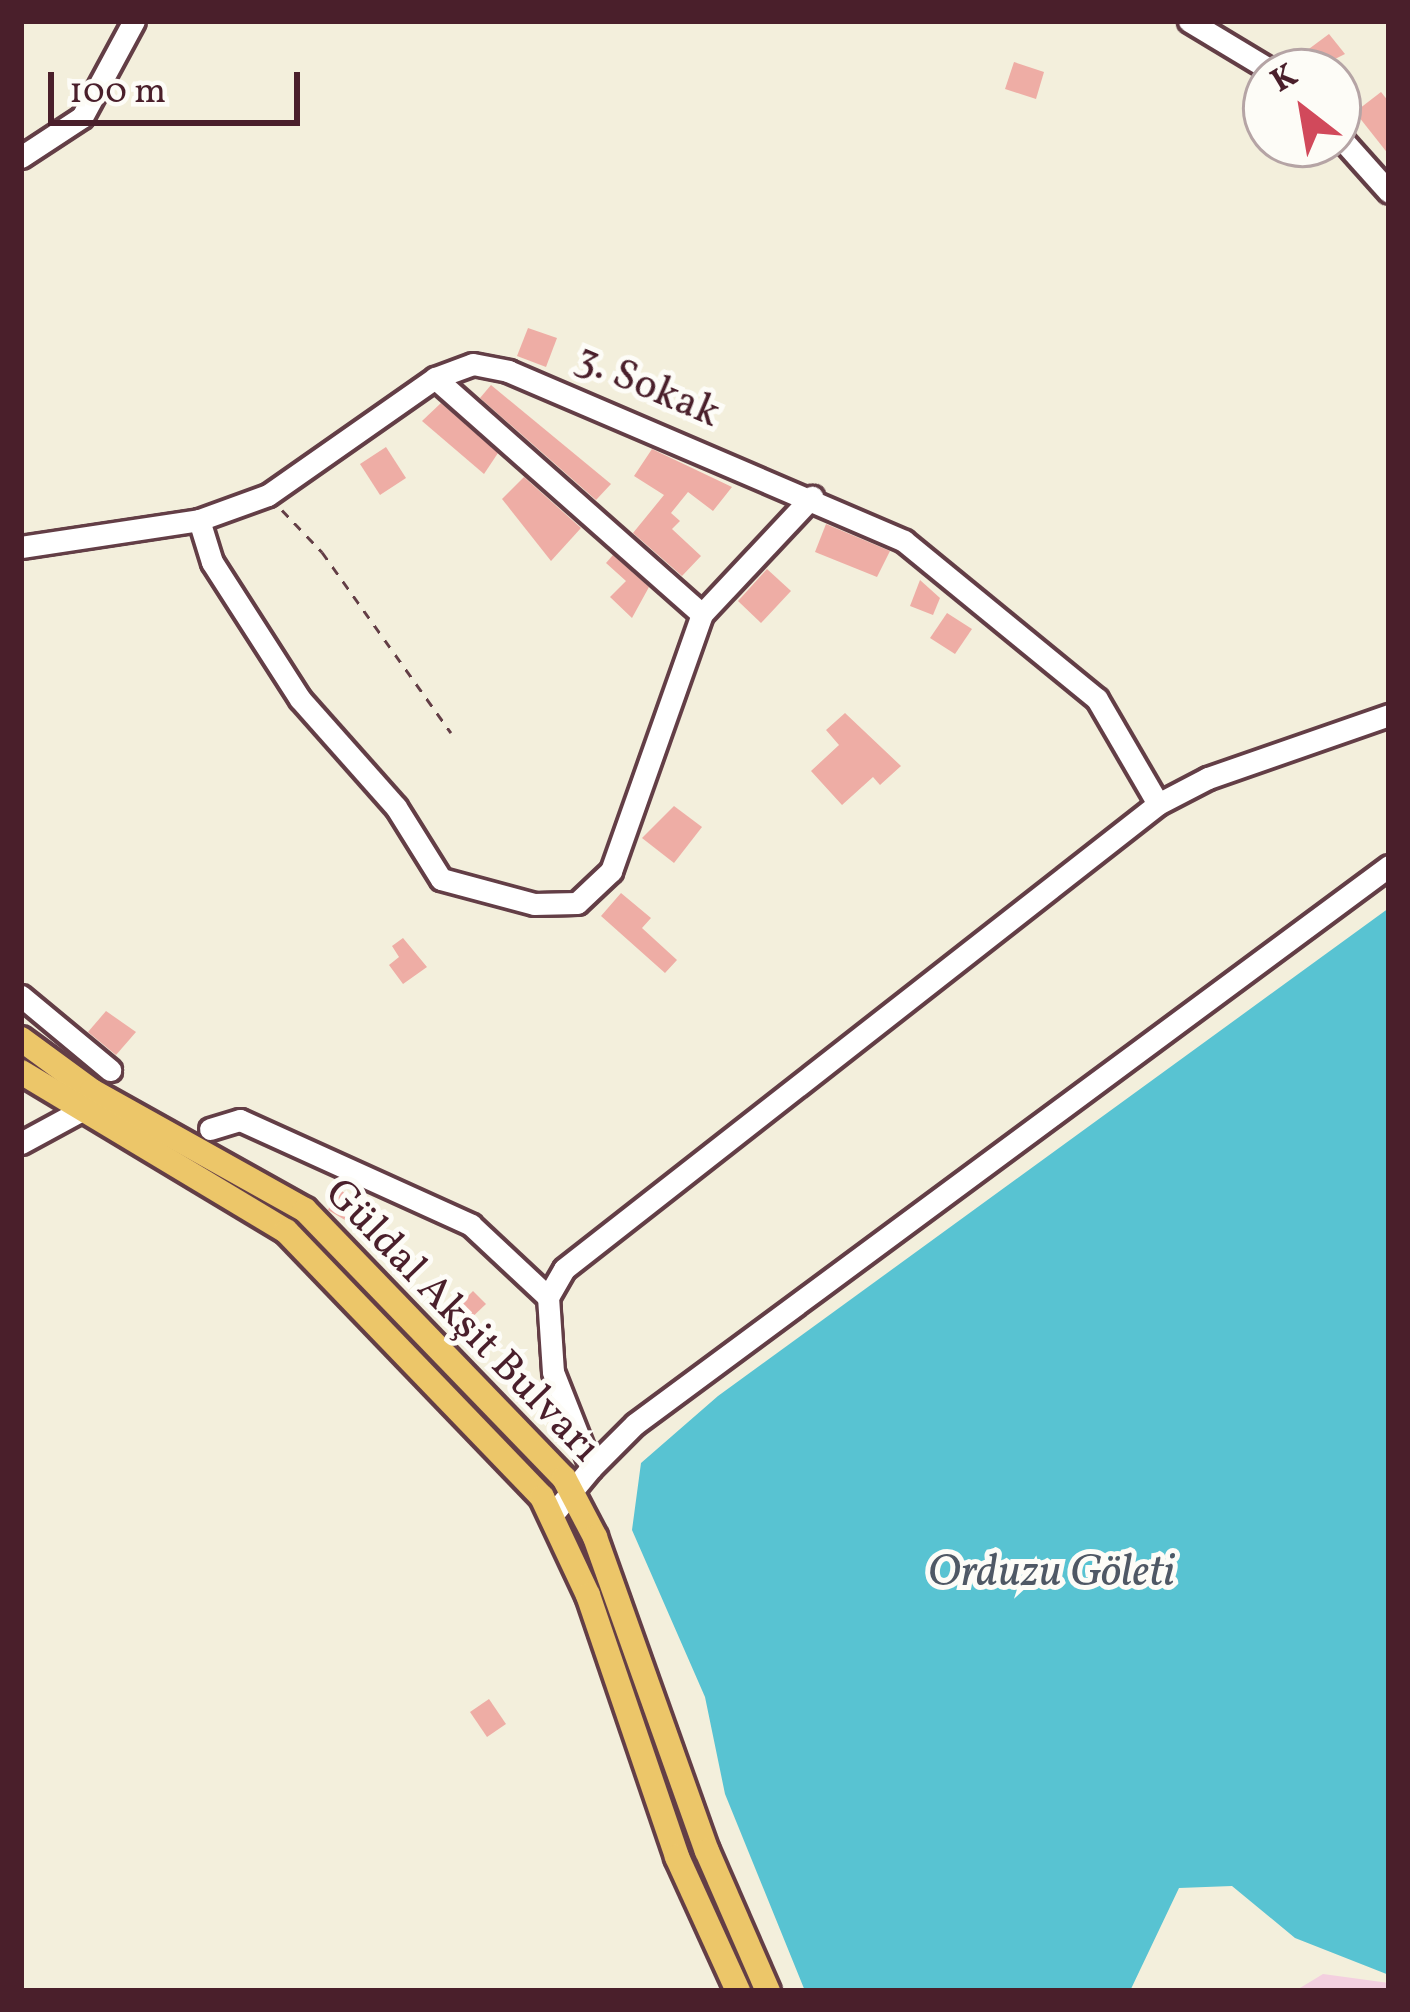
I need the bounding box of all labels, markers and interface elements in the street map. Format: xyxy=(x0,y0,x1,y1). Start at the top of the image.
scale bar xyxy=(54,48,306,122)
north arrow xyxy=(1242,48,1362,168)
text: K xyxy=(1263,54,1307,106)
text: 100 m xyxy=(69,68,166,118)
street label: 3. Sokak xyxy=(567,335,727,441)
street label: Güldal Akşit Bulvarı xyxy=(313,1170,609,1474)
water label: Orduzu Göleti xyxy=(927,1547,1175,1601)

